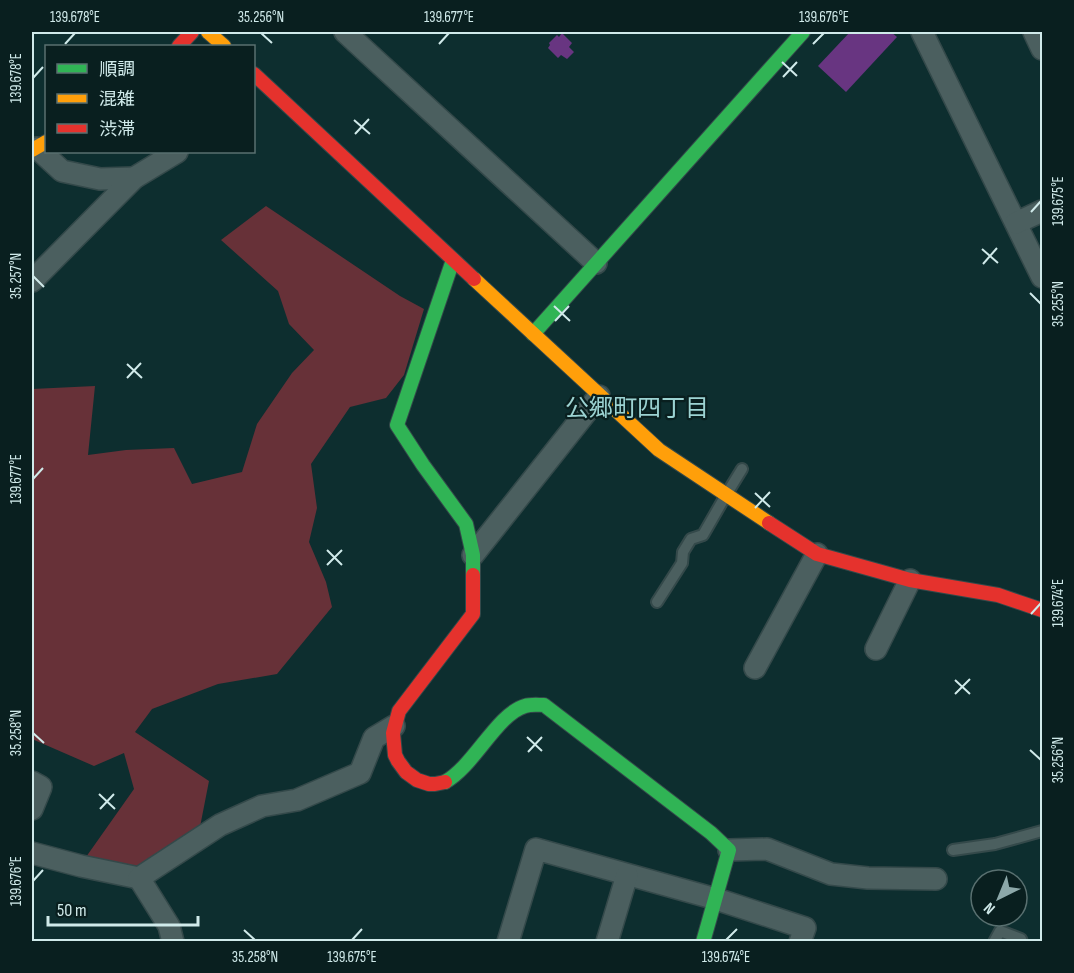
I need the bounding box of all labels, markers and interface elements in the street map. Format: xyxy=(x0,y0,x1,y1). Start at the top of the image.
text: 139.678°E xyxy=(50,8,100,27)
text: 35.256°N xyxy=(238,8,284,27)
text: 139.677°E xyxy=(424,8,474,27)
text: 139.676°E xyxy=(799,8,849,27)
legend xyxy=(45,45,255,153)
text: 139.678°E xyxy=(7,53,26,103)
text: 順調 xyxy=(99,59,135,80)
text: 混雑 xyxy=(99,89,135,110)
text: 渋滞 xyxy=(99,119,135,140)
text: 139.675°E xyxy=(1049,176,1068,226)
text: 35.257°N xyxy=(7,253,26,299)
text: 35.255°N xyxy=(1049,281,1068,327)
district label: 公郷町四丁目 xyxy=(565,394,709,423)
text: 139.677°E xyxy=(7,454,26,504)
text: 139.674°E xyxy=(1049,579,1068,627)
text: 35.258°N xyxy=(7,710,26,756)
text: 35.256°N xyxy=(1049,737,1068,783)
text: 139.676°E xyxy=(7,856,26,906)
north arrow xyxy=(969,868,1029,928)
scale bar xyxy=(48,889,198,927)
text: N xyxy=(980,898,999,918)
text: 50 m xyxy=(57,900,87,921)
text: 35.258°N xyxy=(232,948,278,967)
text: 139.675°E xyxy=(327,948,377,967)
text: 139.674°E xyxy=(702,948,750,967)

